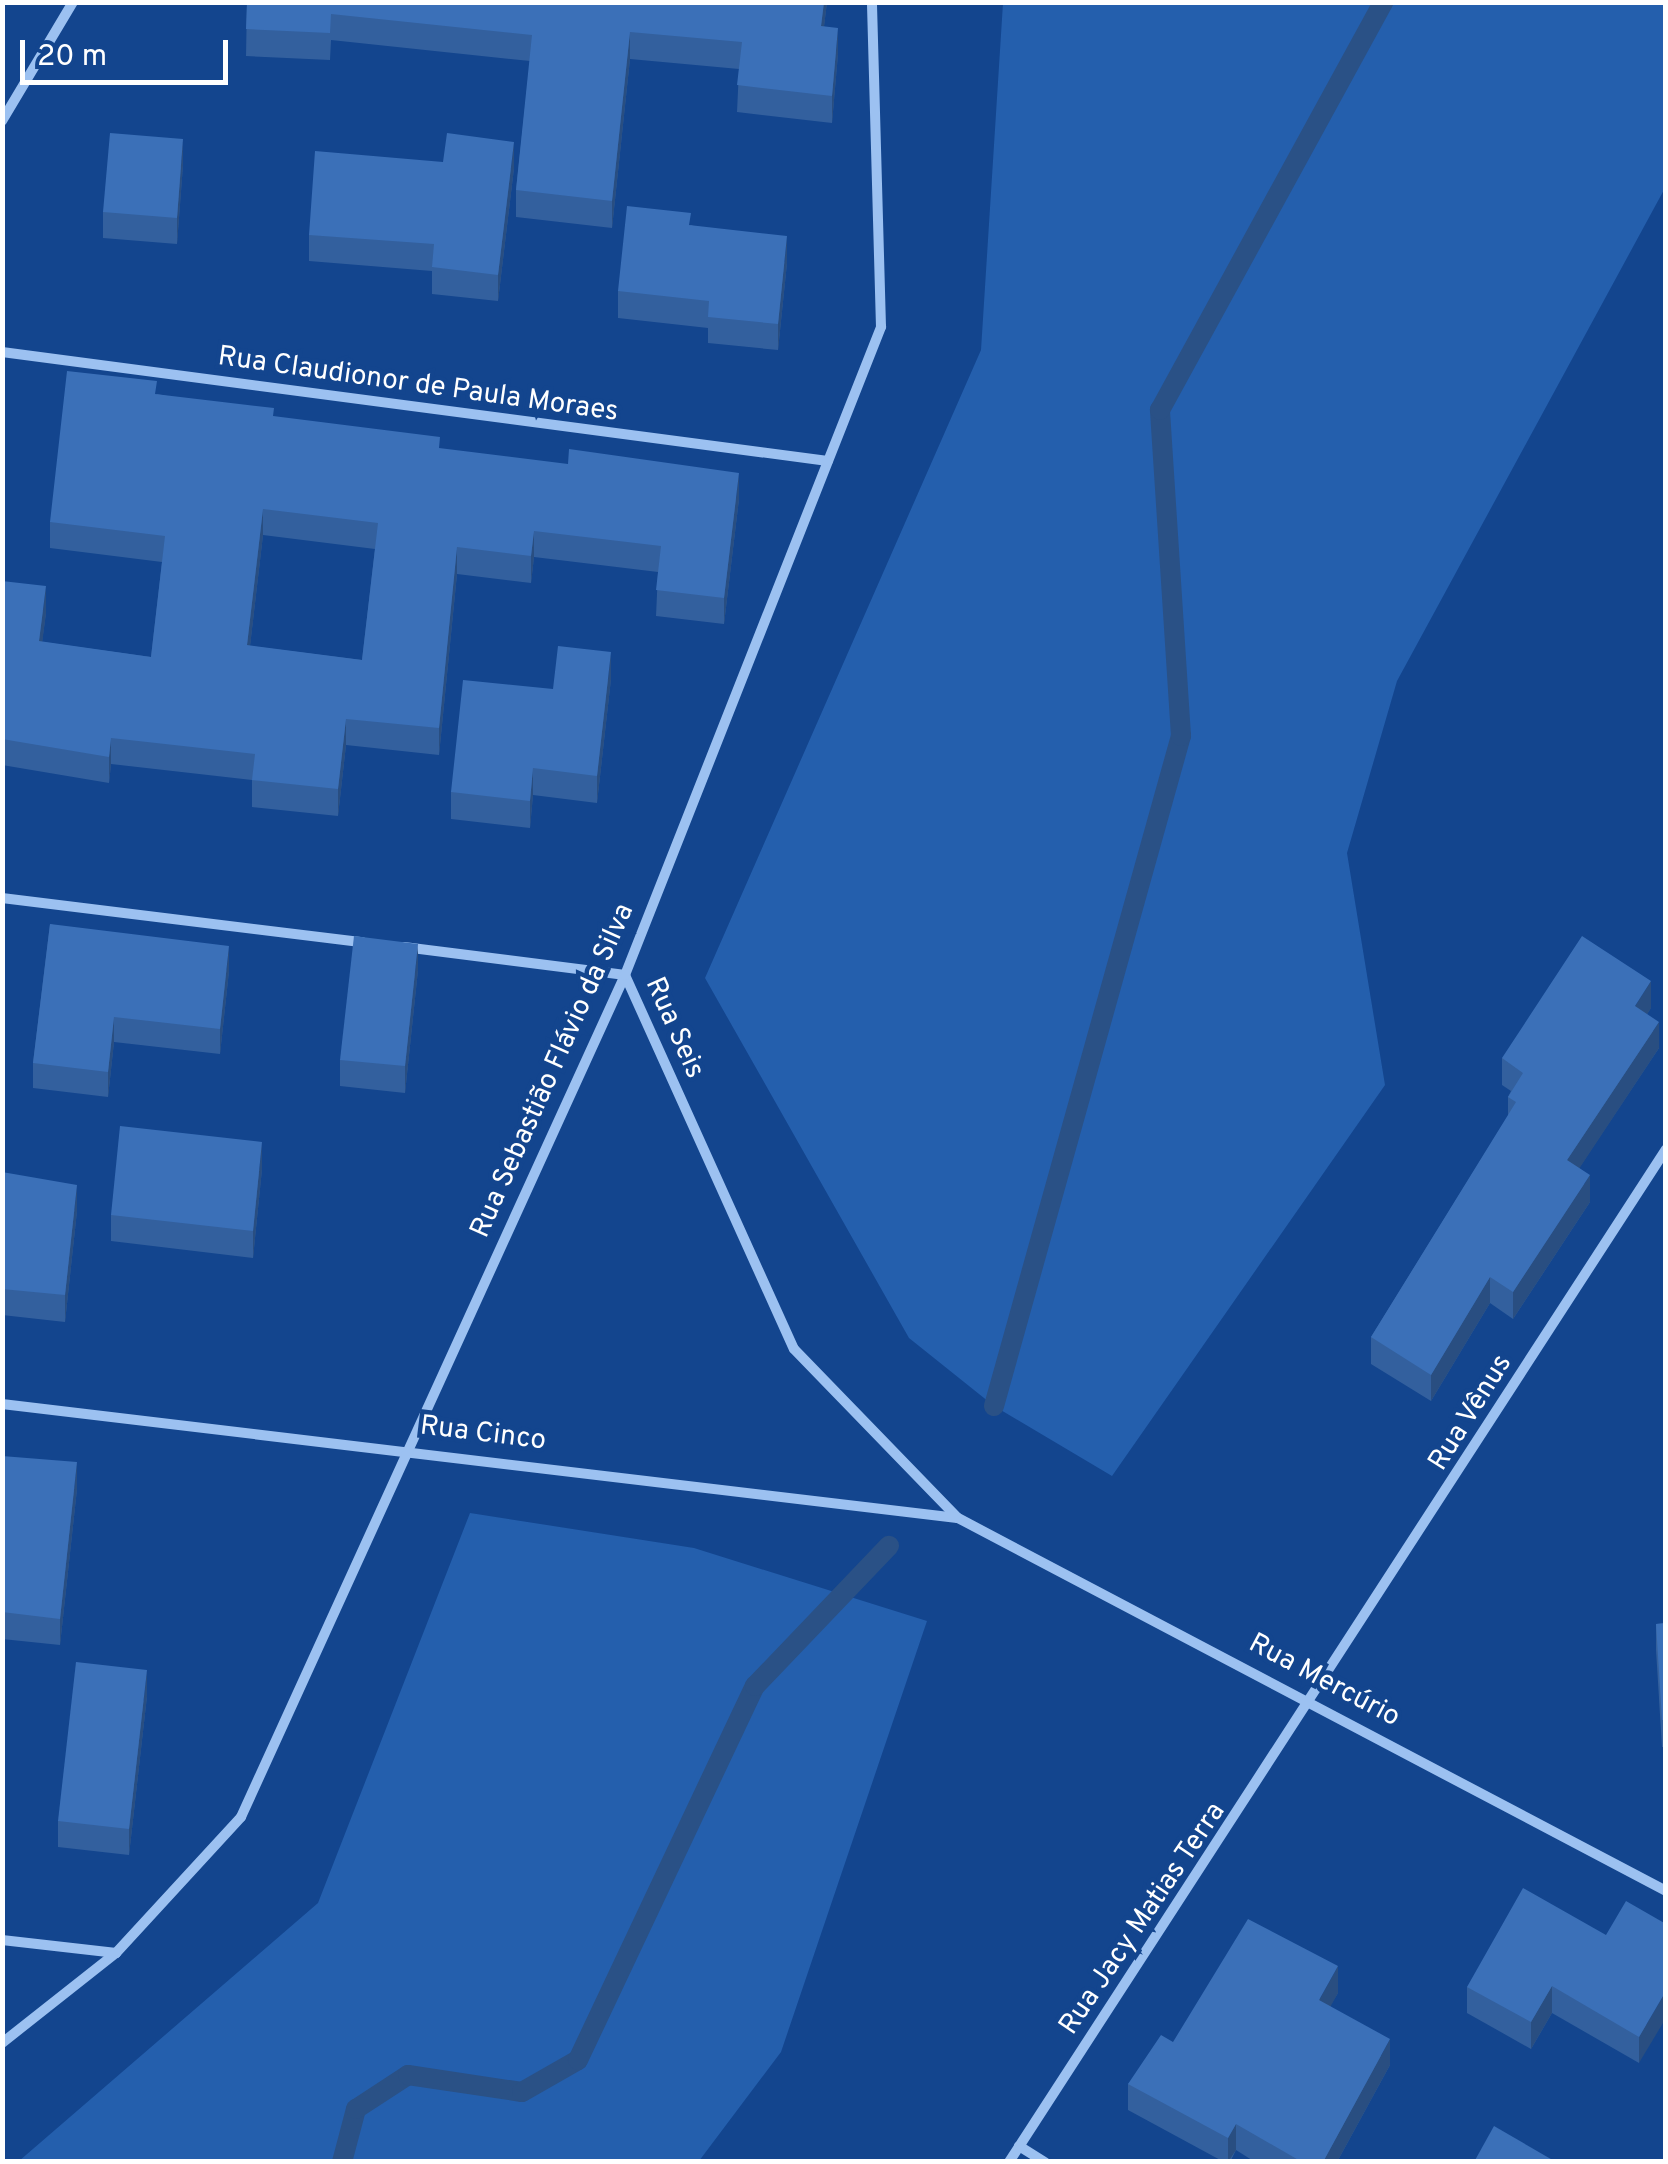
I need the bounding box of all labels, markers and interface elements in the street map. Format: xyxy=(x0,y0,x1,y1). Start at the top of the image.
scale bar xyxy=(25,20,232,82)
text: 20 m xyxy=(37,39,107,76)
street label: Rua Claudionor de Paula Moraes xyxy=(216,340,620,430)
street label: Rua Sebastião Flávio da Silva xyxy=(464,899,642,1243)
street label: Rua Seis xyxy=(637,972,711,1084)
street label: Rua Vênus xyxy=(1422,1348,1520,1478)
street label: Rua Cinco xyxy=(418,1410,548,1458)
street label: Rua Mercúrio xyxy=(1243,1627,1405,1735)
street label: Rua Jacy Matias Terra xyxy=(1052,1796,1234,2042)

